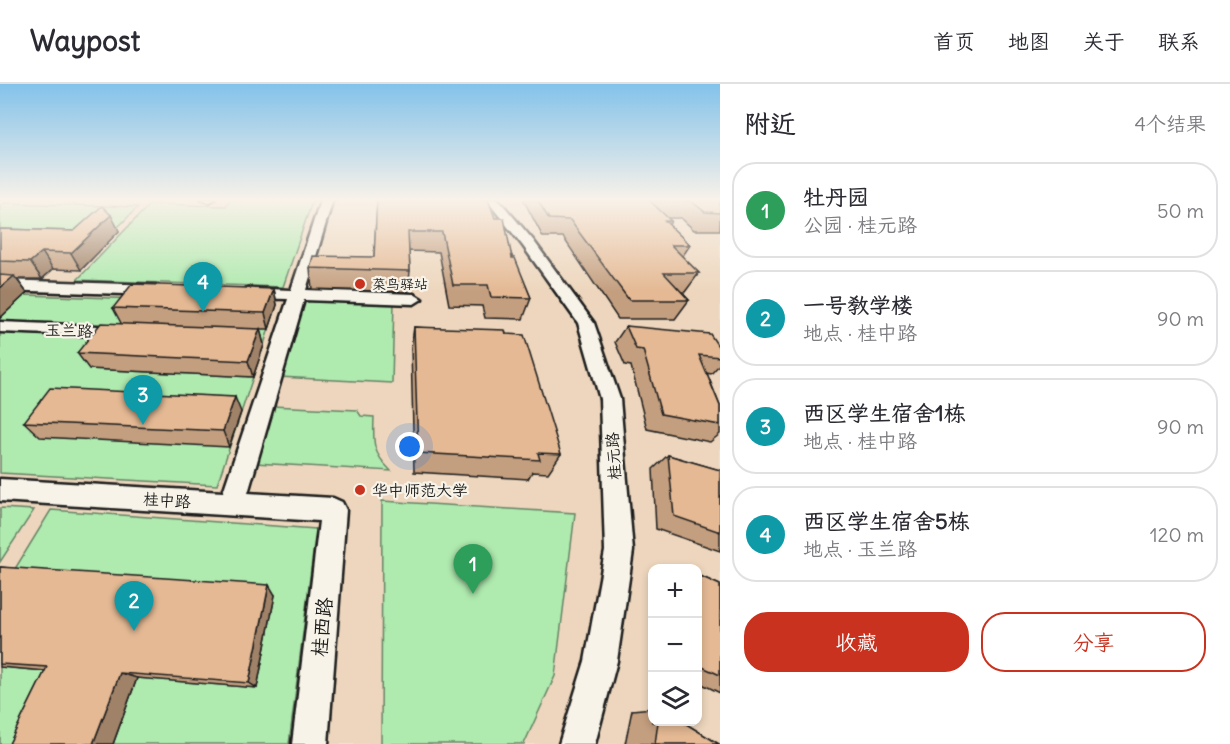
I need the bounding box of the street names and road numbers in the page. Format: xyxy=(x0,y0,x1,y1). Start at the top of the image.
street label: 玉兰路 xyxy=(45,319,93,341)
street label: 桂元路 xyxy=(602,432,624,480)
street label: 桂中路 xyxy=(142,488,192,512)
street label: 桂西路 xyxy=(306,595,337,658)

